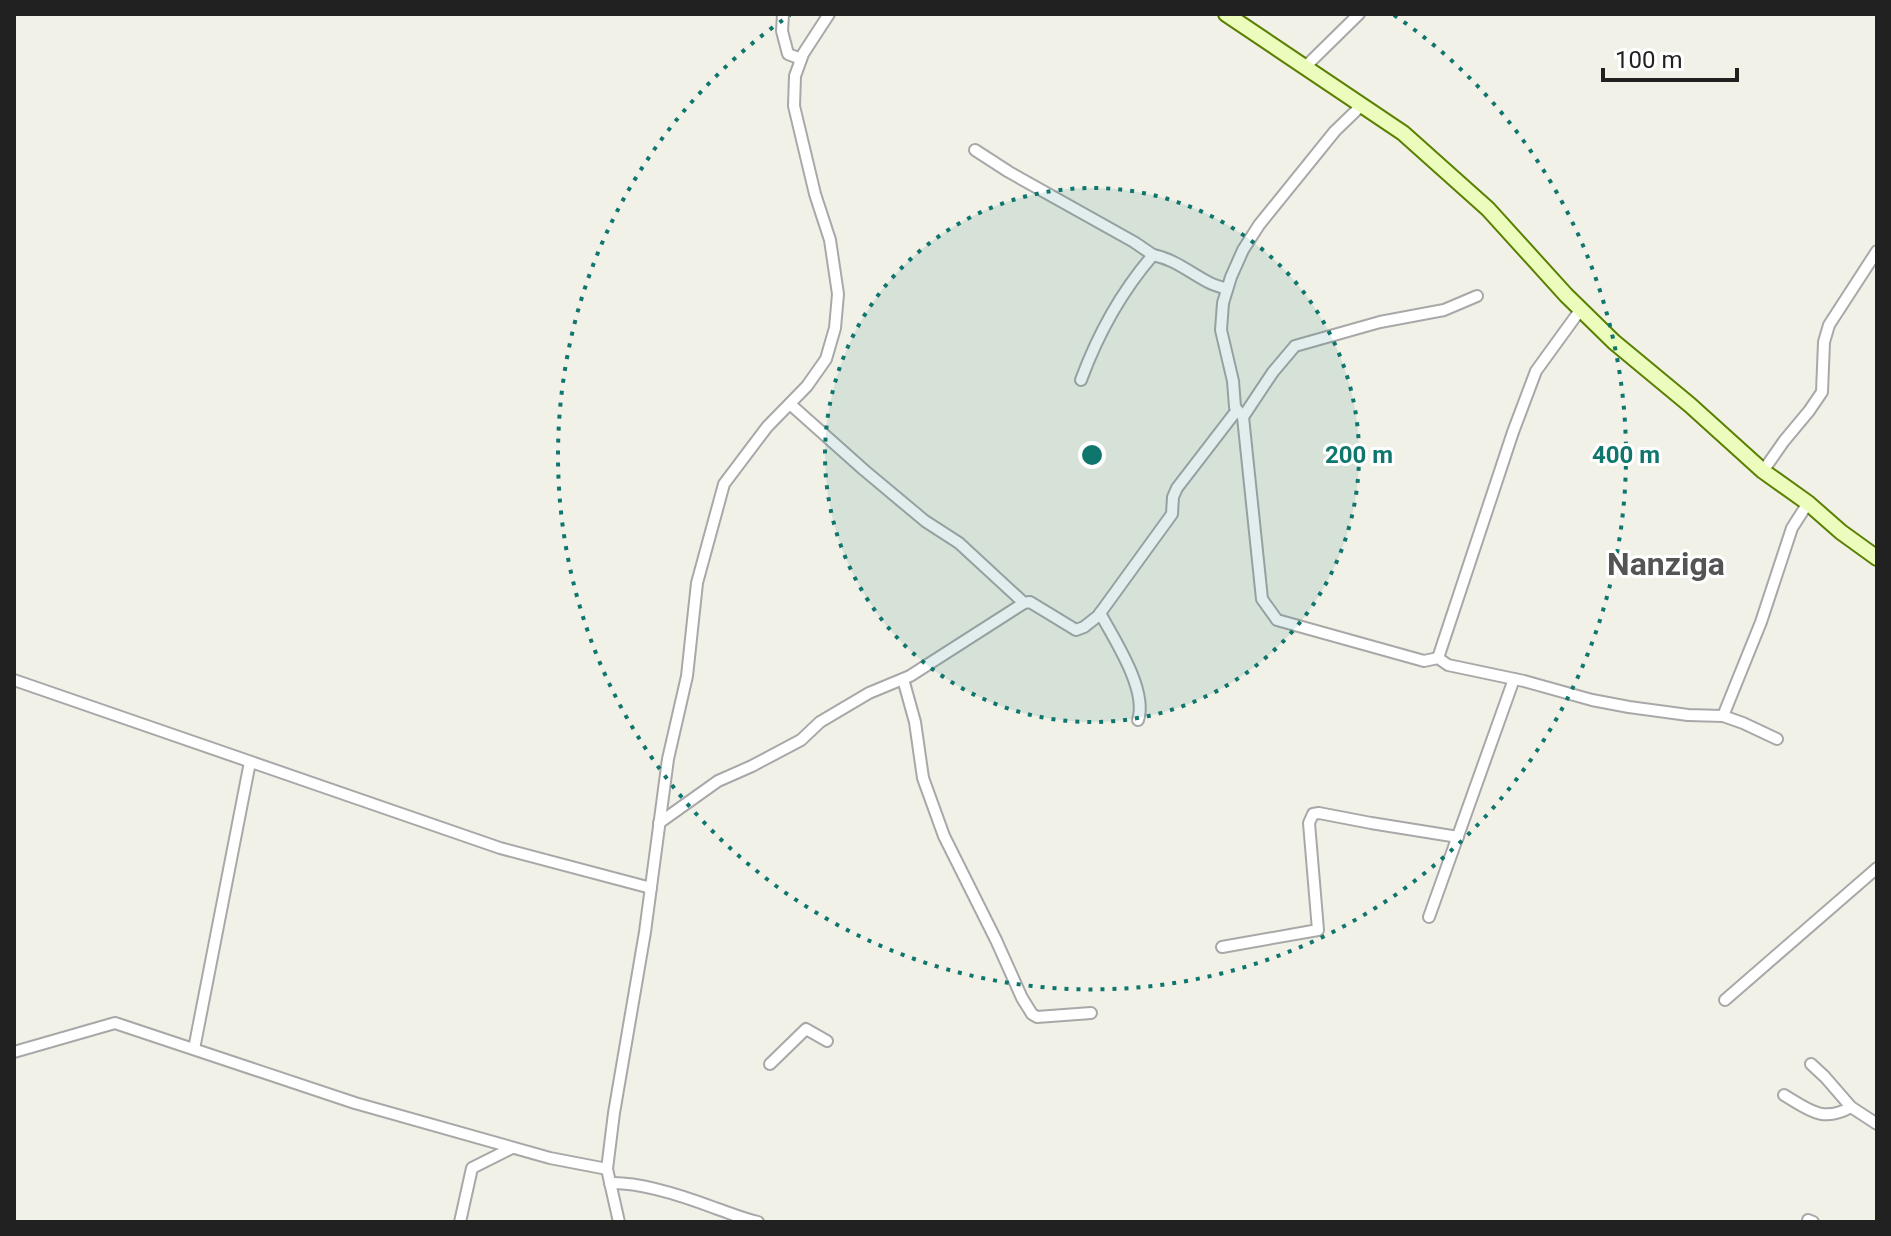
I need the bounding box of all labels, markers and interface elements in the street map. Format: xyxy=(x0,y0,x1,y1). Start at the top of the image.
scale bar xyxy=(1603,32,1737,82)
text: 100 m xyxy=(1615,46,1682,74)
centre of rings xyxy=(1078,441,1106,469)
text: 200 m xyxy=(1325,441,1393,469)
text: 400 m xyxy=(1592,441,1660,469)
district label: Nanziga xyxy=(1607,545,1725,583)

